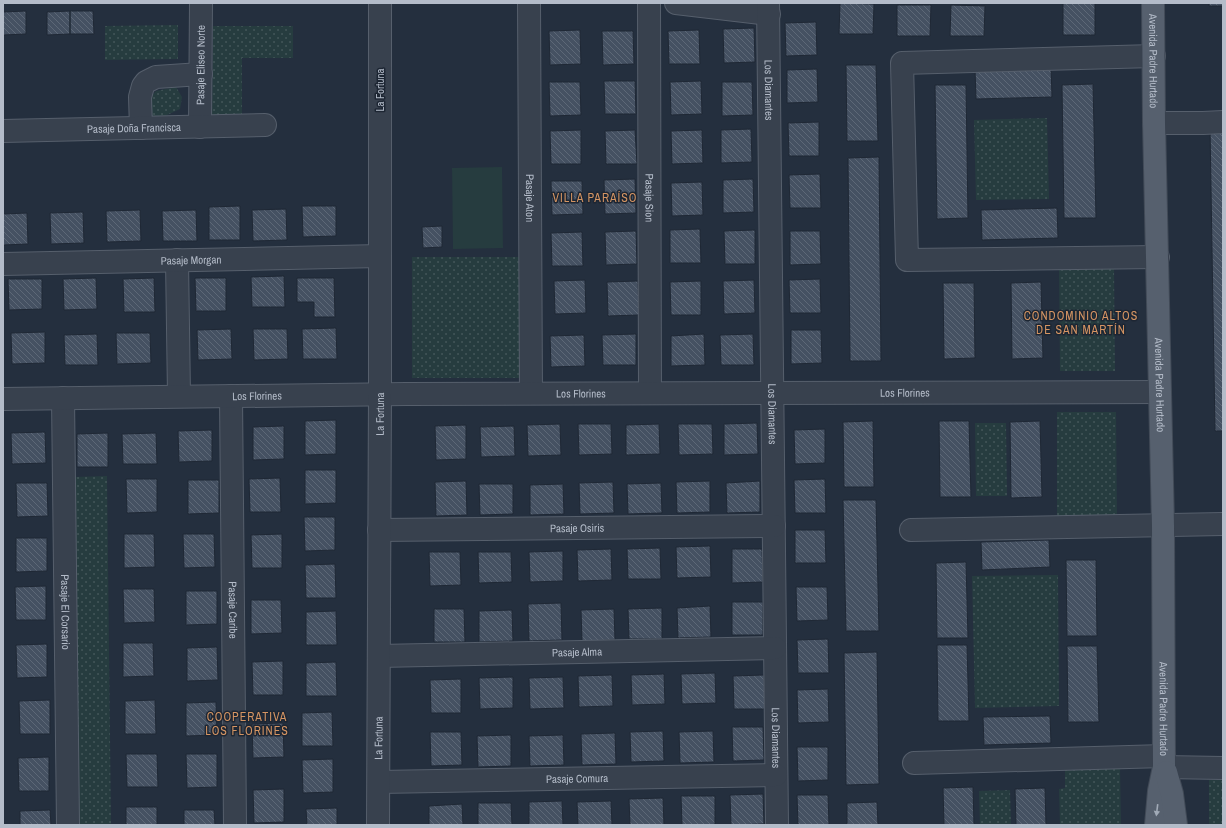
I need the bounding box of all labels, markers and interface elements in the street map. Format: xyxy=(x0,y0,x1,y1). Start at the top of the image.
street label: Avenida Padre Hurtado xyxy=(1146,13,1161,108)
street label: Pasaje Eliseo Norte xyxy=(193,25,208,105)
street label: Los Diamantes xyxy=(762,60,776,121)
street label: La Fortuna xyxy=(373,68,387,112)
street label: Pasaje Doña Francisca xyxy=(87,120,181,136)
street label: Pasaje Aton xyxy=(523,174,537,222)
street label: Pasaje Sion xyxy=(642,174,657,222)
district label: VILLA PARAÍSO xyxy=(552,190,638,206)
street label: Pasaje Morgan xyxy=(160,252,222,268)
district label: CONDOMINIO ALTOS DE SAN MARTÍN xyxy=(1024,308,1138,338)
street label: Avenida Padre Hurtado xyxy=(1152,337,1168,432)
street label: Los Diamantes xyxy=(765,384,780,445)
street label: Los Florines xyxy=(556,386,606,401)
street label: Los Florines xyxy=(880,386,930,400)
street label: Los Florines xyxy=(232,389,282,403)
street label: La Fortuna xyxy=(373,392,387,436)
street label: Pasaje Osiris xyxy=(550,521,605,535)
street label: Pasaje El Corsario xyxy=(58,574,73,650)
street label: Pasaje Caribe xyxy=(226,581,240,639)
street label: Pasaje Alma xyxy=(552,644,602,660)
street label: Avenida Padre Hurtado xyxy=(1157,661,1171,756)
street label: Los Diamantes xyxy=(769,707,783,769)
district label: COOPERATIVA LOS FLORINES xyxy=(205,709,289,739)
street label: La Fortuna xyxy=(371,716,386,760)
street label: Pasaje Comura xyxy=(546,771,608,786)
one-way arrow xyxy=(1154,804,1160,816)

